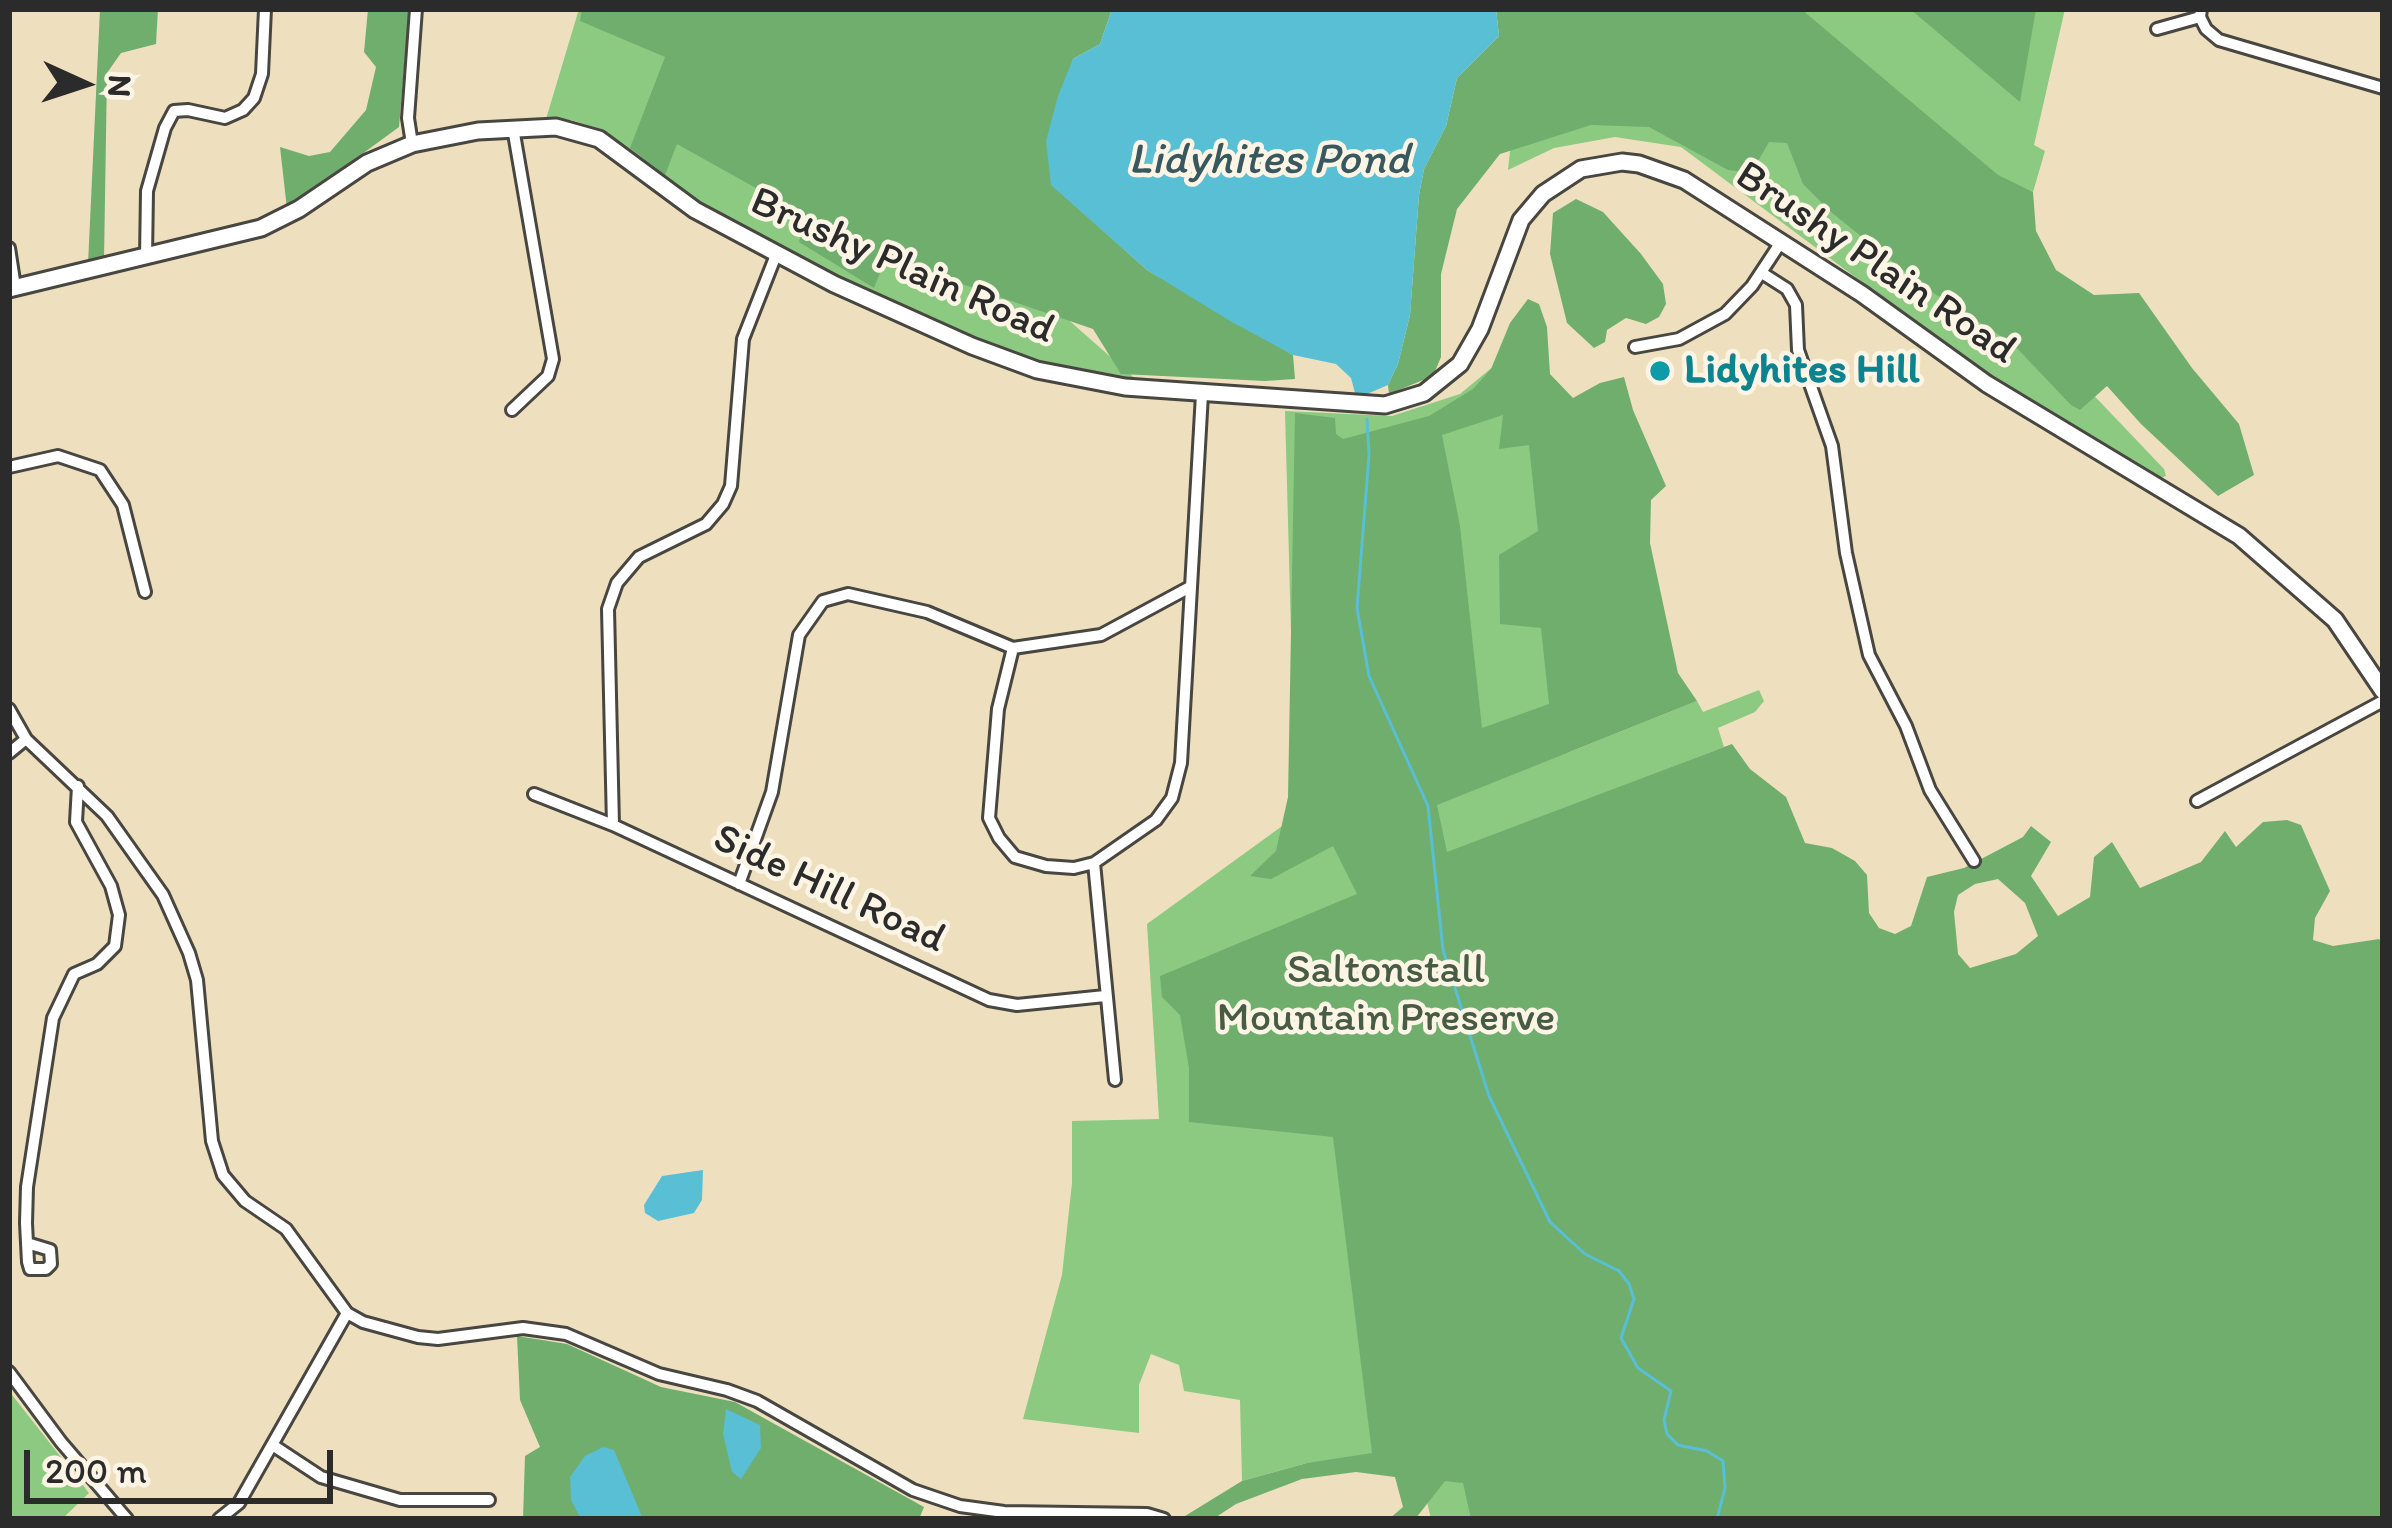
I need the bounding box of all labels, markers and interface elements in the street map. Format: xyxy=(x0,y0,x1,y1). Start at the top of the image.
north arrow xyxy=(24,24,144,144)
text: N xyxy=(100,74,141,98)
water label: Lidyhites Pond xyxy=(1128,135,1410,189)
street label: Brushy Plain Road xyxy=(1725,151,2025,377)
street label: Brushy Plain Road xyxy=(742,177,1062,357)
place label: Lidyhites Hill xyxy=(1684,346,1920,396)
marker: Lidyhites Hill xyxy=(1647,358,1673,384)
street label: Side Hill Road xyxy=(705,814,953,966)
park label: Saltonstall Mountain Preserve xyxy=(1217,946,1555,1044)
scale bar xyxy=(30,1426,339,1500)
text: 200 m xyxy=(45,1449,147,1492)

